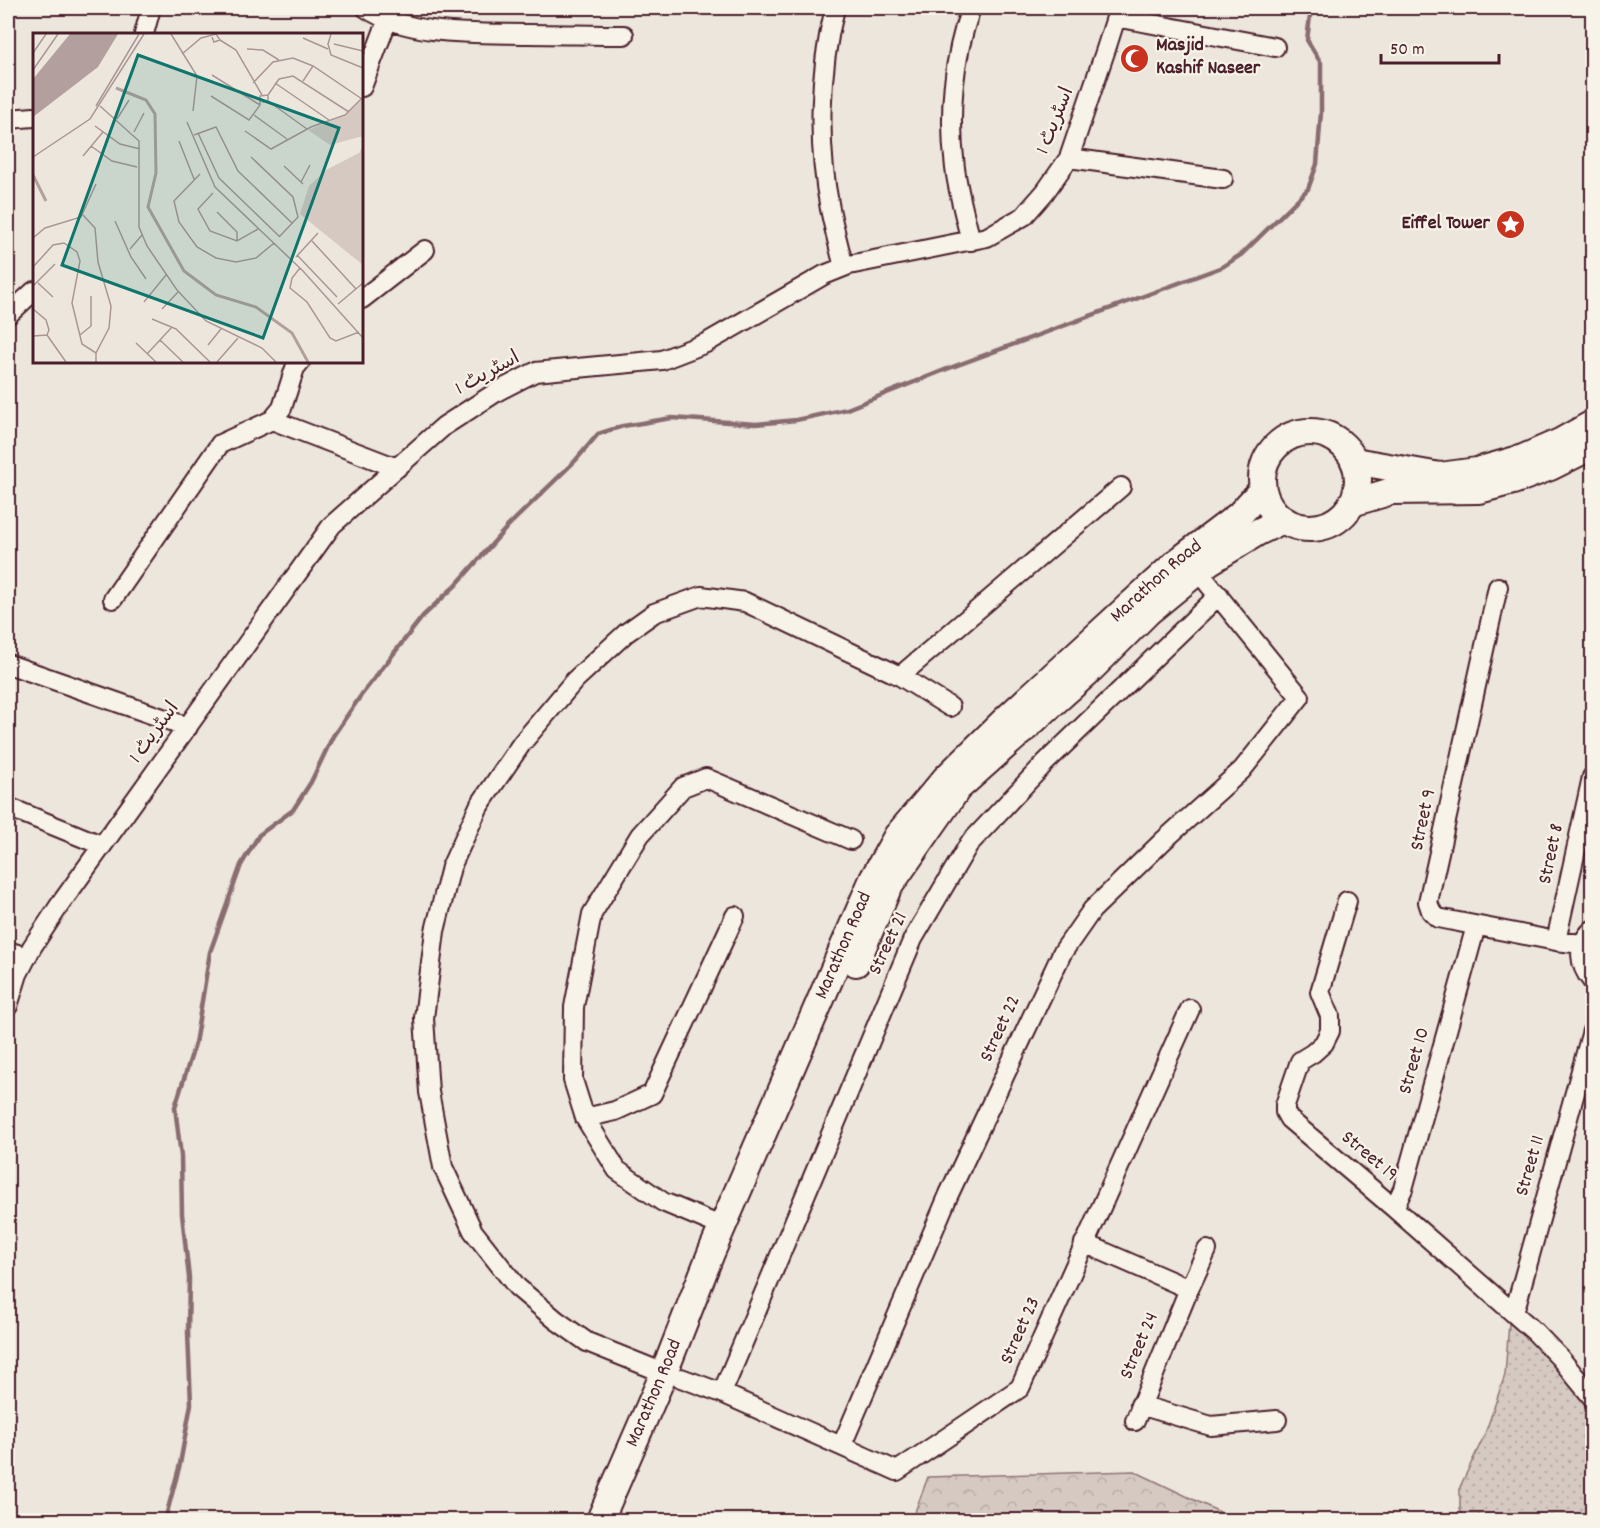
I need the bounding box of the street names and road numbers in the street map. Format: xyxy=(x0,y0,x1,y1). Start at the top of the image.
street label: اسٹریٹ 1 xyxy=(1030,83,1082,159)
street label: اسٹریٹ 1 xyxy=(451,345,525,403)
street label: Marathon Road xyxy=(1104,533,1209,630)
street label: اسٹریٹ 1 xyxy=(123,696,187,770)
street label: Street 9 xyxy=(1404,787,1444,853)
street label: Street 8 xyxy=(1532,821,1572,887)
street label: Marathon Road xyxy=(808,888,880,1004)
street label: Street 21 xyxy=(862,908,916,980)
street label: Street 22 xyxy=(973,991,1029,1067)
street label: Street 10 xyxy=(1392,1024,1438,1098)
street label: Street 19 xyxy=(1334,1125,1404,1189)
street label: Street 11 xyxy=(1509,1132,1553,1200)
street label: Street 23 xyxy=(994,1293,1048,1369)
street label: Street 24 xyxy=(1113,1308,1167,1384)
street label: Marathon Road xyxy=(619,1335,690,1452)

